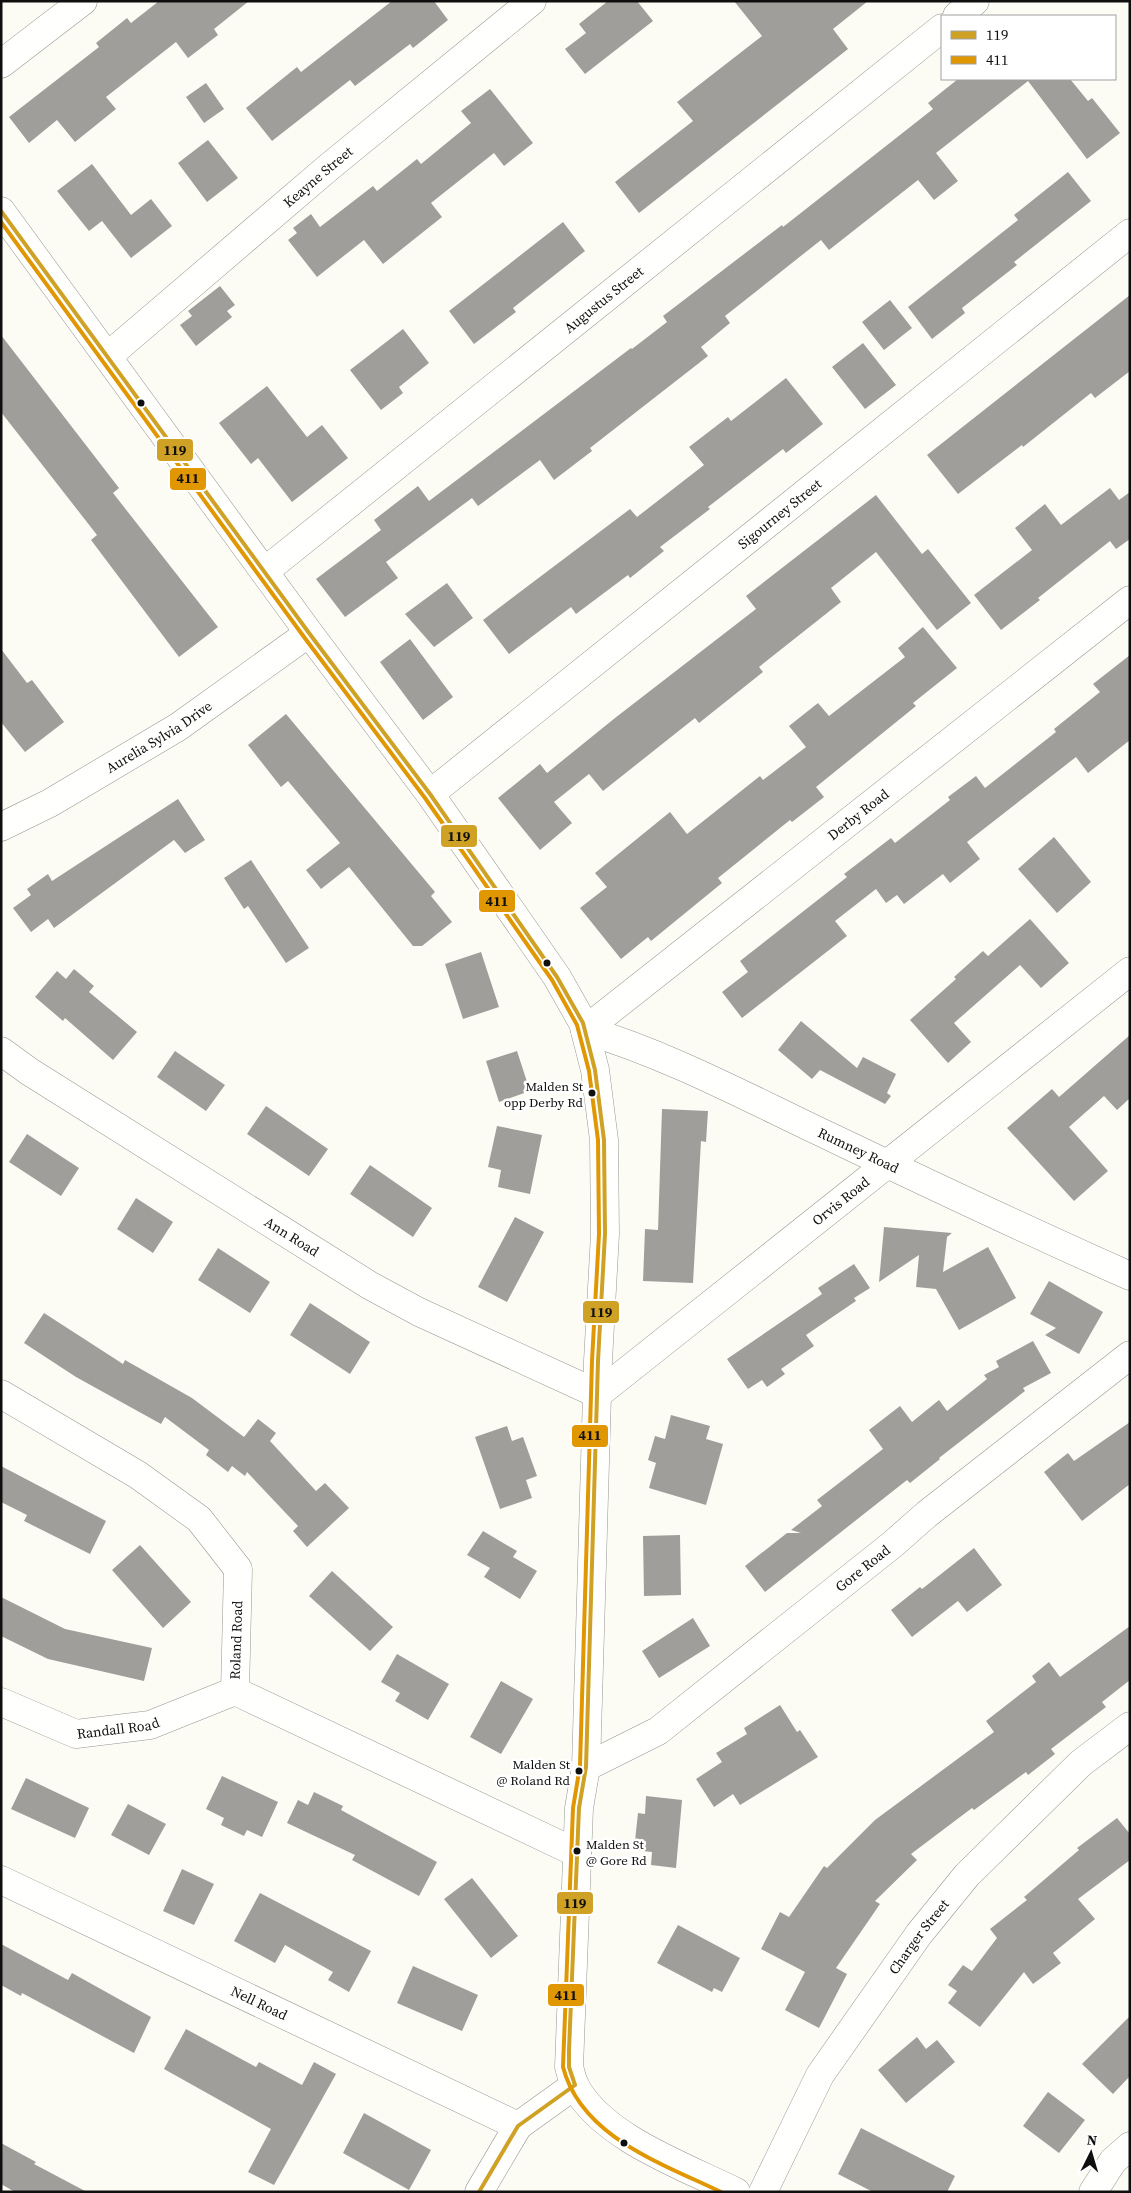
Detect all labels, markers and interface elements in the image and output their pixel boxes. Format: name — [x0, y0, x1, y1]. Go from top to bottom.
legend — [941, 15, 1116, 80]
text: 119 — [986, 24, 1009, 45]
text: 411 — [986, 49, 1009, 70]
street label: Keayne Street — [279, 141, 357, 212]
street label: Augustus Street — [560, 261, 648, 338]
unlabelled marker — [136, 398, 146, 408]
line badge: 119 — [156, 438, 194, 462]
text: 119 — [164, 440, 187, 460]
line badge: 411 — [169, 467, 207, 491]
text: 411 — [177, 468, 199, 488]
street label: Sigourney Street — [733, 474, 826, 554]
street label: Aurelia Sylvia Drive — [102, 696, 216, 778]
street label: Derby Road — [823, 784, 893, 845]
line badge: 119 — [440, 824, 478, 848]
text: 119 — [448, 826, 471, 846]
line badge: 411 — [478, 889, 516, 913]
text: 411 — [486, 891, 508, 911]
unlabelled marker — [542, 958, 552, 968]
place label: Malden St opp Derby Rd — [504, 1078, 584, 1111]
marker: Malden St opp Derby Rd — [587, 1088, 597, 1098]
street label: Rumney Road — [815, 1122, 902, 1178]
street label: Orvis Road — [808, 1172, 874, 1230]
street label: Ann Road — [261, 1212, 323, 1261]
line badge: 119 — [582, 1300, 620, 1324]
text: 119 — [590, 1302, 613, 1322]
line badge: 411 — [571, 1424, 609, 1448]
text: 411 — [579, 1425, 601, 1445]
street label: Gore Road — [831, 1540, 894, 1596]
street label: Roland Road — [225, 1600, 247, 1680]
street label: Randall Road — [76, 1712, 163, 1744]
place label: Malden St @ Roland Rd — [496, 1756, 571, 1789]
marker: Malden St @ Roland Rd — [574, 1766, 584, 1776]
place label: Malden St @ Gore Rd — [586, 1836, 647, 1869]
marker: Malden St @ Gore Rd — [572, 1846, 582, 1856]
line badge: 119 — [556, 1891, 594, 1915]
text: 119 — [564, 1893, 587, 1913]
street label: Charger Street — [884, 1894, 954, 1978]
street label: Nell Road — [228, 1981, 291, 2025]
line badge: 411 — [547, 1983, 585, 2007]
text: 411 — [555, 1985, 577, 2005]
north arrow — [1066, 2128, 1116, 2178]
text: N — [1086, 2130, 1098, 2150]
unlabelled marker — [619, 2138, 629, 2148]

